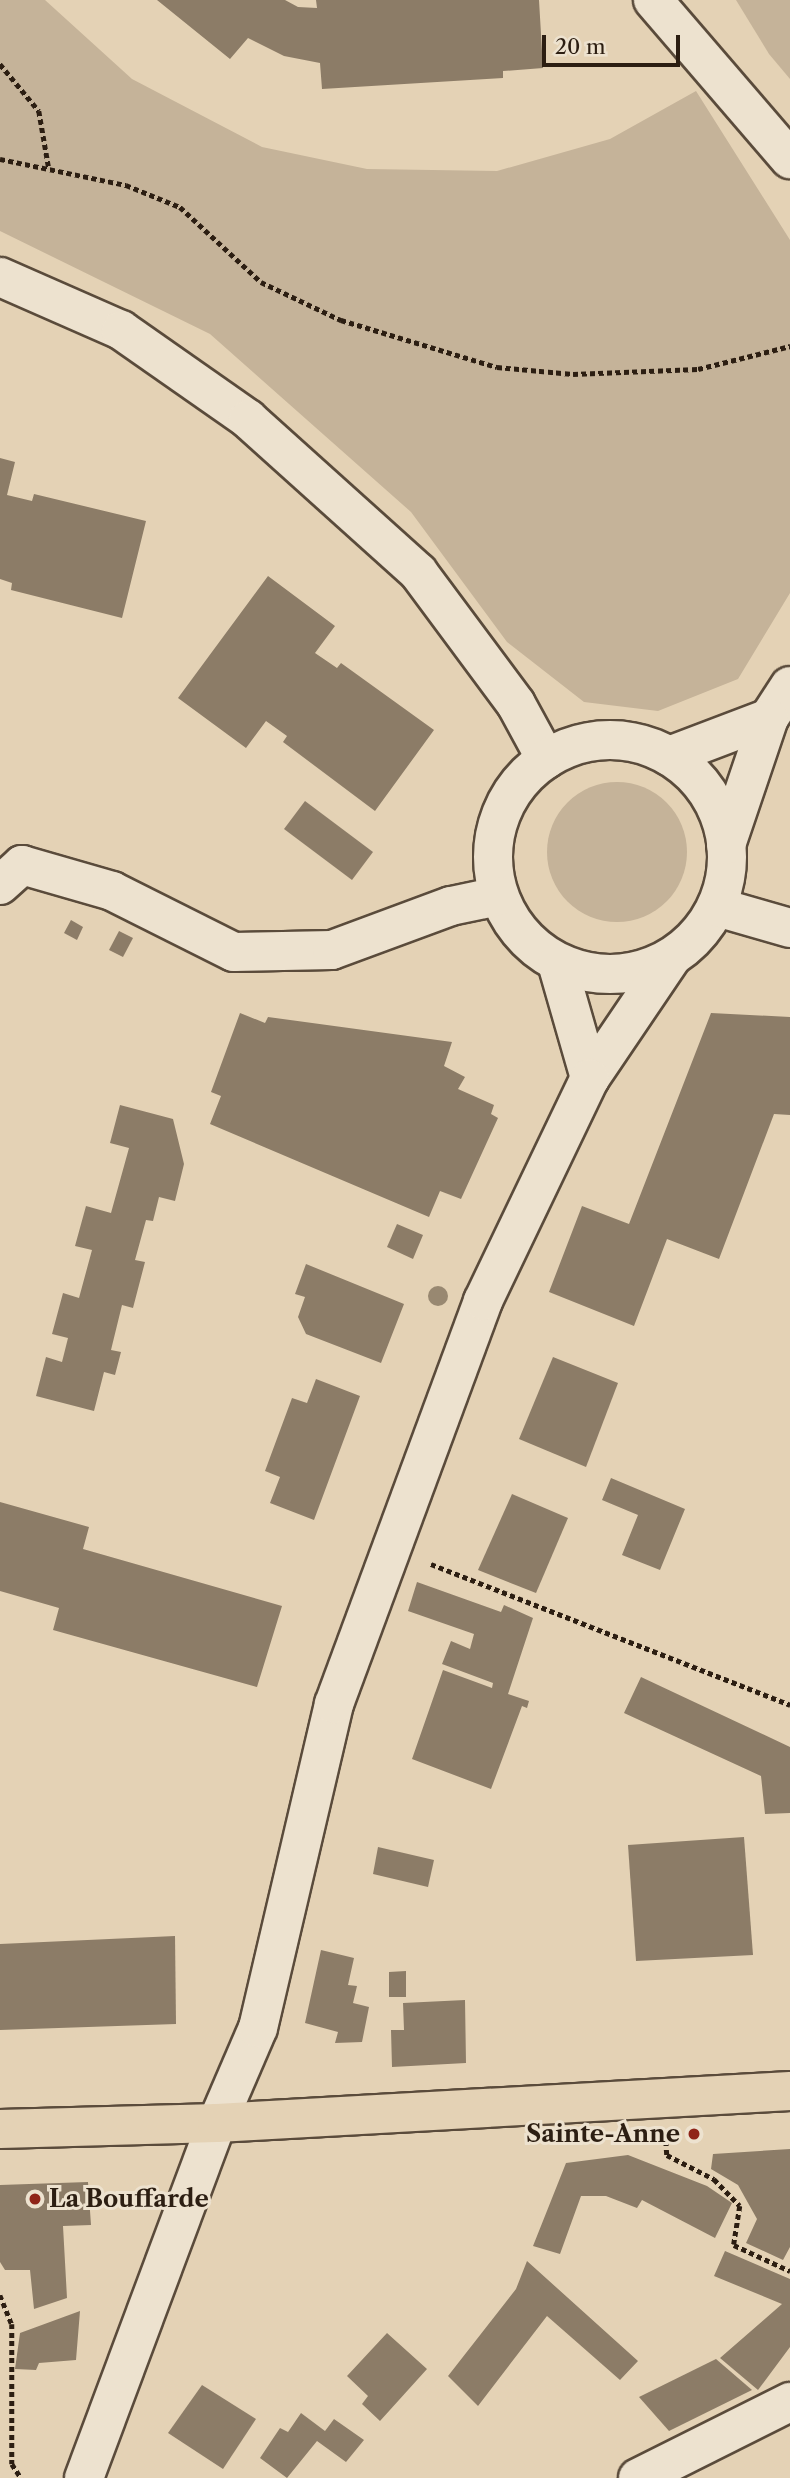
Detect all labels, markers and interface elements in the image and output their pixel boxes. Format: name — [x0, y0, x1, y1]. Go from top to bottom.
scale bar — [545, 21, 683, 65]
text: 20 m — [555, 34, 606, 59]
place label: Sainte-Anne — [526, 2120, 680, 2148]
marker: Sainte-Anne — [686, 2126, 702, 2142]
place label: La Bouffarde — [49, 2185, 209, 2213]
marker: La Bouffarde — [27, 2191, 43, 2207]

